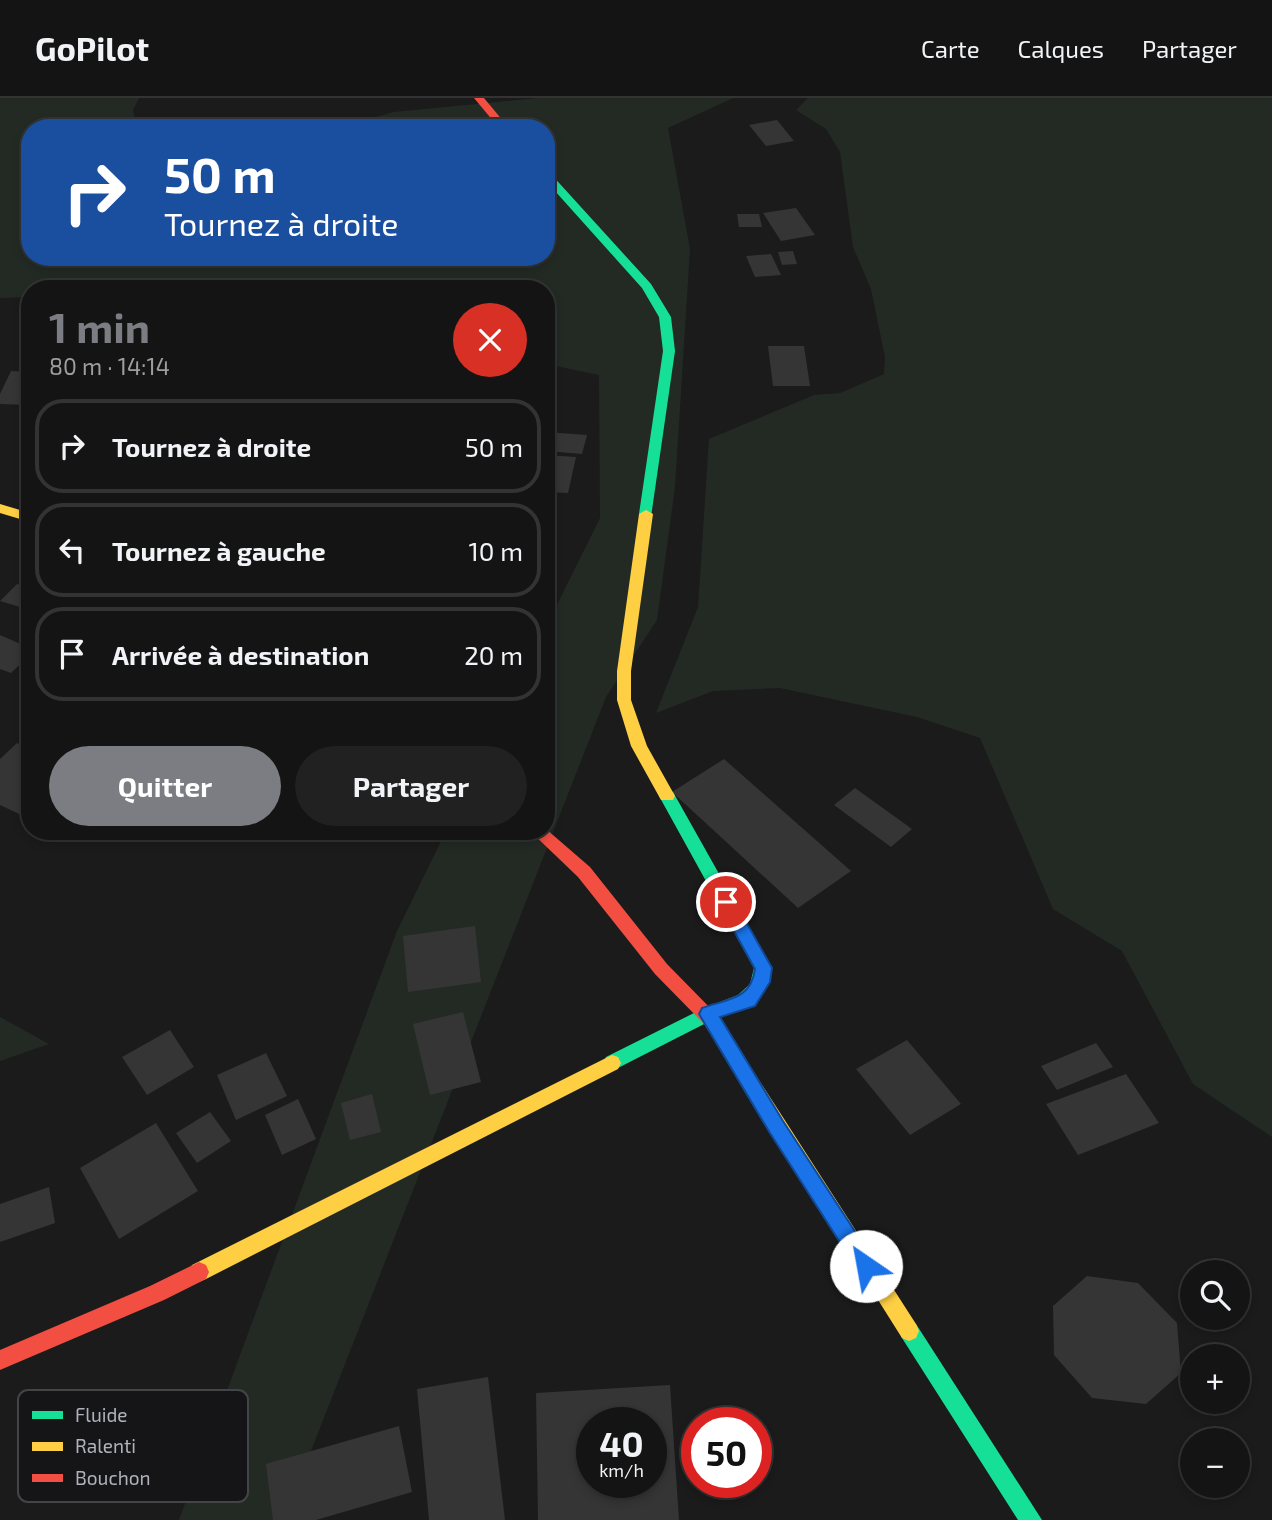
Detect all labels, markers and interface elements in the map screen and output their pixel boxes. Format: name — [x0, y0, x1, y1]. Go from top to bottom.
text: GoPilot — [35, 28, 149, 68]
text: Carte — [921, 34, 980, 63]
text: Calques — [1018, 34, 1104, 63]
text: Partager — [1142, 34, 1237, 63]
text: 50 m — [164, 144, 276, 203]
icon: right — [49, 147, 140, 238]
text: Tournez à droite — [164, 204, 398, 242]
text: 1 min — [49, 301, 150, 351]
button: close — [453, 303, 527, 377]
text: 80 m · 14:14 — [49, 352, 170, 380]
icon: right — [53, 427, 91, 465]
text: Tournez à droite — [112, 431, 311, 462]
text: 50 m — [465, 431, 523, 462]
icon: left — [53, 531, 91, 569]
text: Tournez à gauche — [112, 535, 326, 566]
text: 10 m — [468, 535, 523, 566]
icon: arrive — [53, 635, 91, 673]
text: Arrivée à destination — [112, 639, 369, 670]
text: 20 m — [464, 639, 523, 670]
button: Quitter — [49, 746, 281, 826]
button: Partager — [295, 746, 527, 826]
pin — [696, 872, 756, 932]
icon: arrive — [707, 883, 745, 921]
position arrow — [829, 1229, 903, 1303]
map controls — [1180, 1260, 1250, 1498]
button: search — [1180, 1260, 1250, 1330]
button: + — [1180, 1344, 1250, 1414]
legend — [18, 1390, 248, 1502]
text: Fluide — [75, 1403, 128, 1426]
speed limit sign: 50 — [681, 1407, 772, 1498]
text: 40 — [599, 1422, 644, 1464]
button: − — [1180, 1428, 1250, 1498]
text: Ralenti — [75, 1434, 136, 1457]
text: km/h — [599, 1459, 644, 1481]
text: Bouchon — [75, 1466, 151, 1489]

